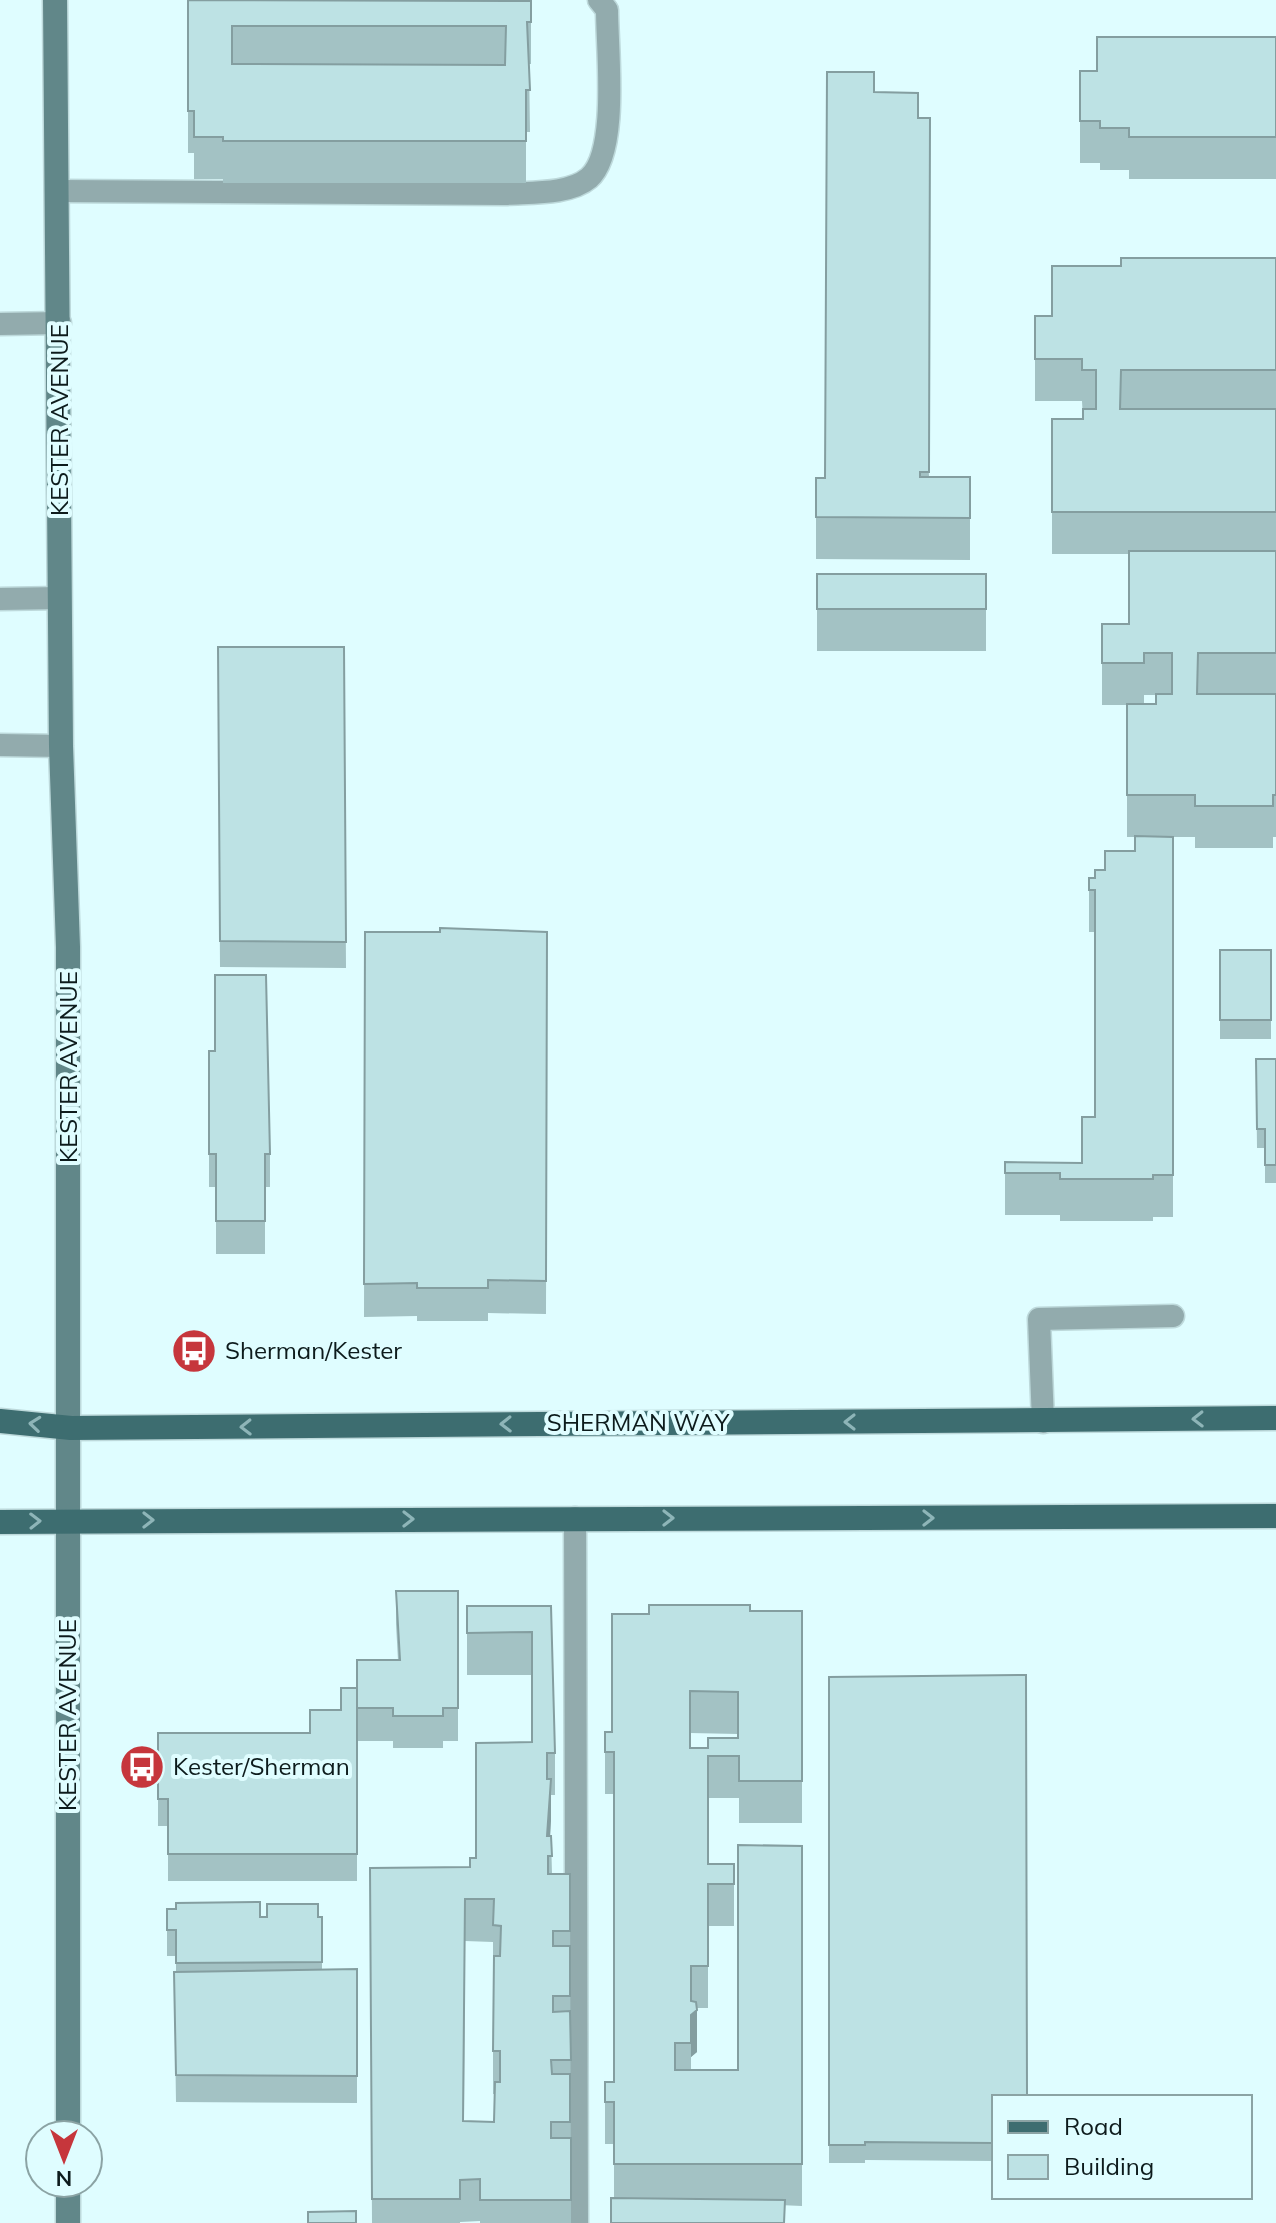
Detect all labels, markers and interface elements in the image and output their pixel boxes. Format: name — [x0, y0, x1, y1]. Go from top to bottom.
street label: KESTER AVENUE — [44, 324, 74, 516]
street label: KESTER AVENUE — [53, 971, 83, 1163]
bus stop icon: Sherman/Kester — [170, 1327, 218, 1375]
place label: Sherman/Kester — [225, 1335, 402, 1365]
street label: SHERMAN WAY — [547, 1407, 730, 1437]
one-way arrow — [1191, 1411, 1204, 1428]
one-way arrow — [843, 1413, 856, 1431]
one-way arrow — [499, 1415, 512, 1433]
one-way arrow — [28, 1416, 41, 1433]
one-way arrow — [239, 1418, 252, 1436]
one-way arrow — [662, 1509, 675, 1527]
one-way arrow — [922, 1509, 935, 1527]
one-way arrow — [402, 1510, 415, 1528]
one-way arrow — [142, 1511, 155, 1529]
one-way arrow — [29, 1512, 42, 1530]
street label: KESTER AVENUE — [52, 1619, 82, 1811]
bus stop icon: Kester/Sherman — [118, 1743, 166, 1791]
place label: Kester/Sherman — [173, 1751, 350, 1781]
legend — [992, 2095, 1252, 2199]
text: Road — [1064, 2111, 1123, 2141]
north arrow — [24, 2119, 104, 2199]
text: Building — [1064, 2151, 1154, 2181]
text: N — [56, 2165, 72, 2193]

